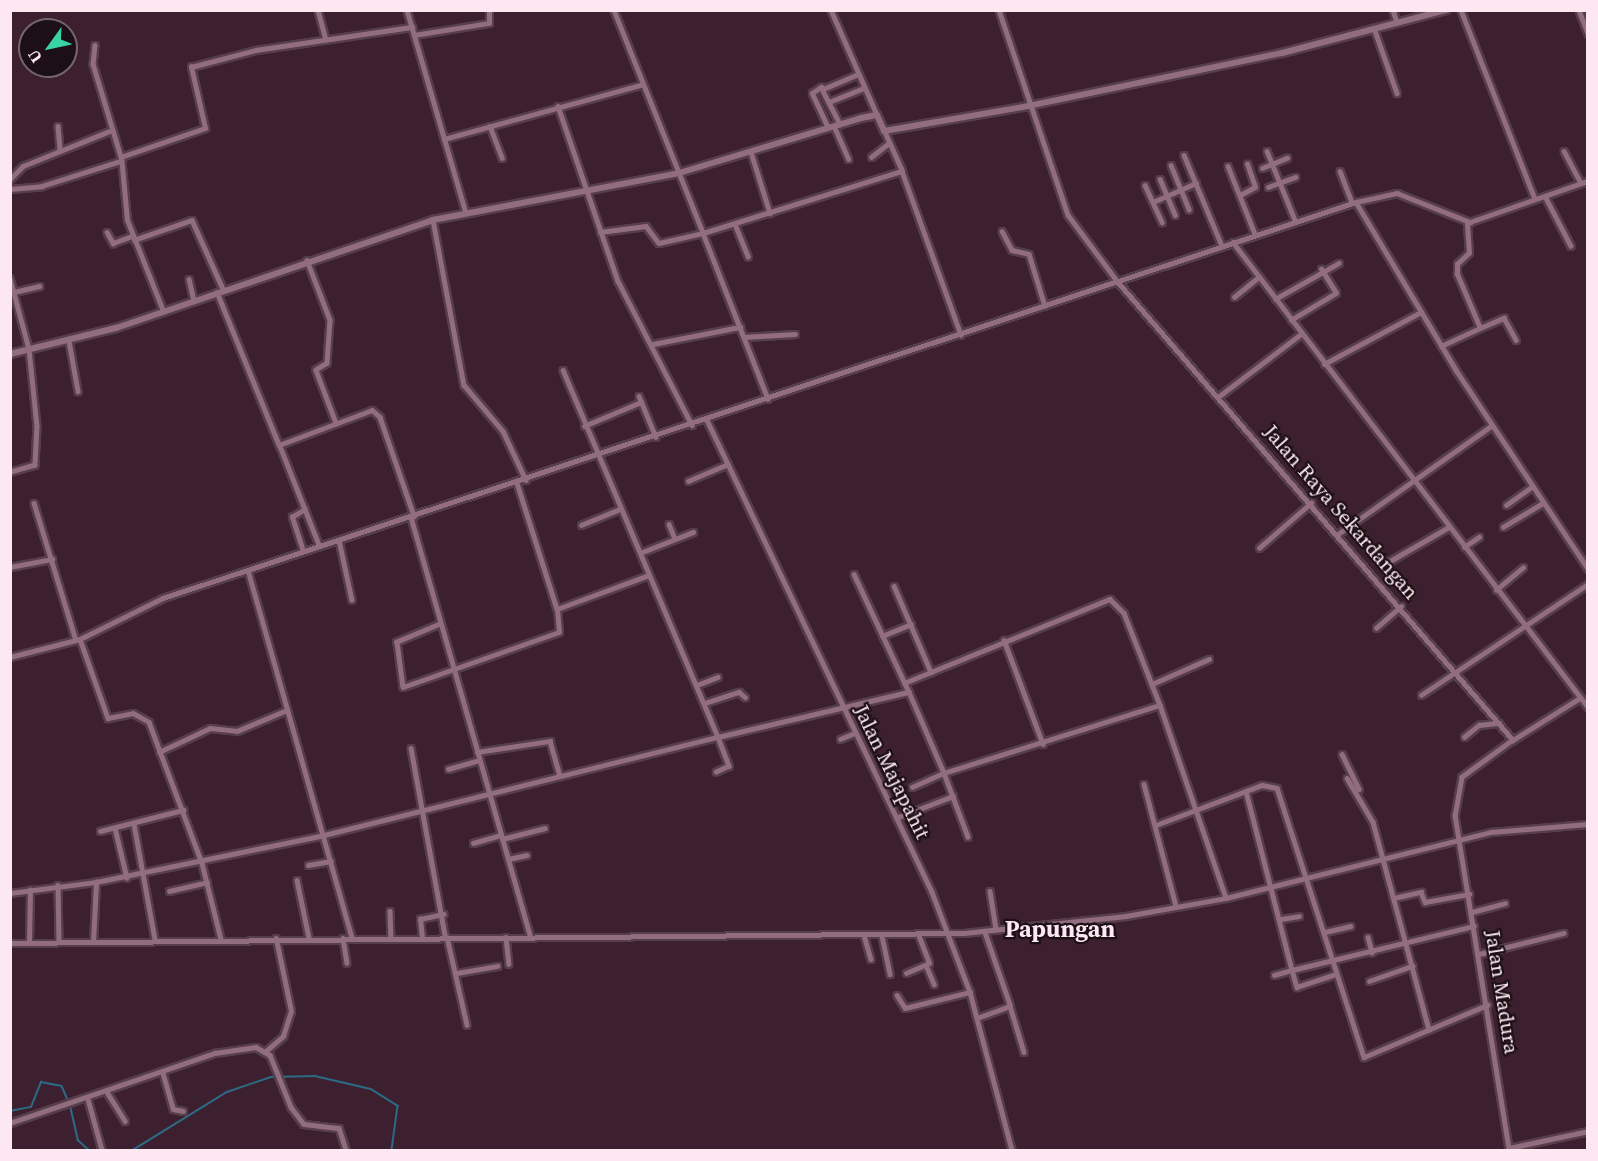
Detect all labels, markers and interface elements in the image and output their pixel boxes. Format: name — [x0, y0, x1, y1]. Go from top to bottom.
north arrow — [18, 18, 78, 78]
text: U — [22, 46, 47, 68]
street label: Jalan Raya Sekardangan — [1258, 420, 1424, 604]
street label: Jalan Majapahit — [849, 701, 935, 843]
district label: Papungan — [1005, 915, 1115, 943]
street label: Jalan Madura — [1480, 928, 1524, 1056]

